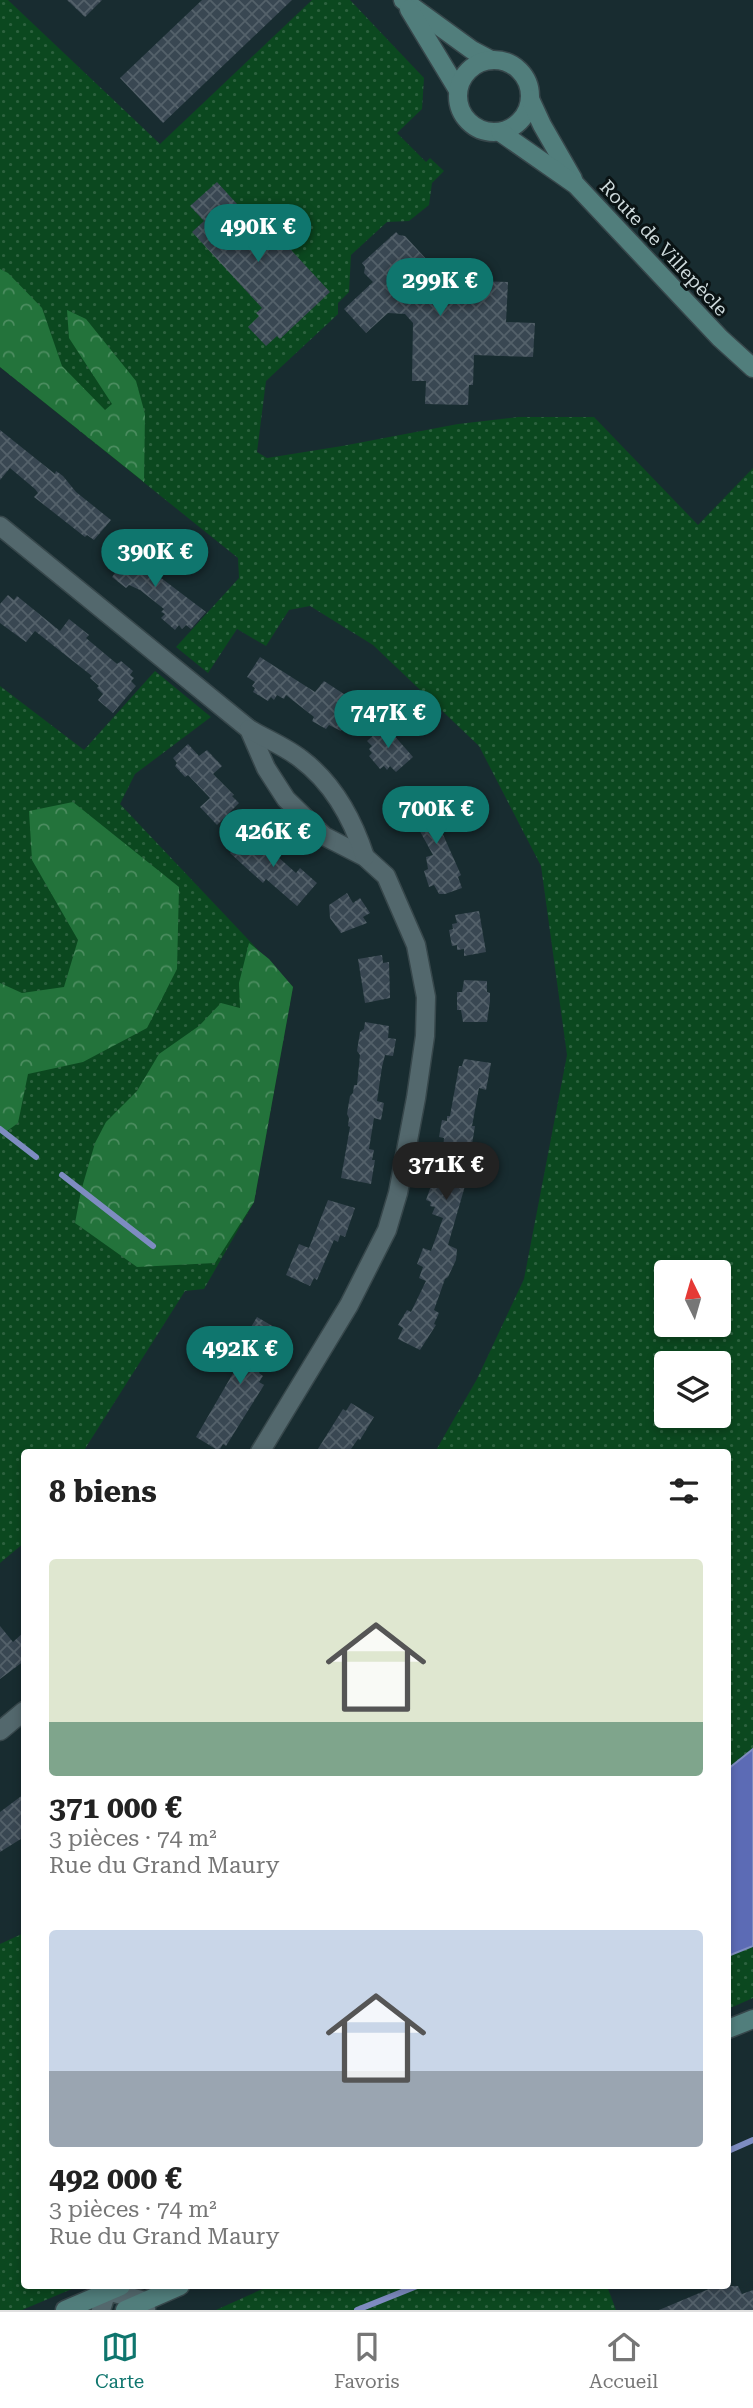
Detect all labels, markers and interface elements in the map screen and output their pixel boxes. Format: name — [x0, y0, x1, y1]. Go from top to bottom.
street label: Route de Villepècle — [595, 175, 733, 321]
pin: 490K € — [201, 204, 315, 264]
text: 490K € — [220, 213, 296, 240]
pin: 299K € — [383, 258, 497, 318]
text: 299K € — [402, 267, 478, 294]
pin: 390K € — [98, 530, 212, 589]
text: 390K € — [117, 538, 193, 565]
pin: 747K € — [331, 690, 445, 750]
text: 747K € — [350, 699, 426, 726]
pin: 700K € — [379, 786, 493, 846]
text: 700K € — [398, 795, 474, 822]
pin: 426K € — [216, 810, 330, 869]
text: 426K € — [235, 818, 311, 845]
pin: 371K € — [389, 1142, 503, 1202]
text: 371K € — [408, 1151, 484, 1178]
north arrow — [654, 1260, 732, 1337]
map controls — [654, 1260, 731, 1428]
pin: 492K € — [183, 1326, 297, 1386]
text: 492K € — [202, 1335, 278, 1362]
button: layers — [654, 1351, 731, 1428]
icon: filters — [665, 1472, 703, 1510]
text: 8 biens — [49, 1474, 157, 1509]
icon: home — [313, 1604, 439, 1730]
text: 371 000 € — [49, 1790, 182, 1825]
text: 3 pièces · 74 m² — [49, 1825, 217, 1852]
text: Rue du Grand Maury — [49, 1852, 279, 1879]
icon: home — [313, 1975, 439, 2101]
text: 492 000 € — [49, 2161, 182, 2196]
text: 3 pièces · 74 m² — [49, 2196, 217, 2223]
text: Rue du Grand Maury — [49, 2223, 279, 2250]
tab: Carte — [95, 2328, 144, 2393]
tab: Favoris — [334, 2328, 400, 2393]
tab: Accueil — [589, 2328, 658, 2393]

